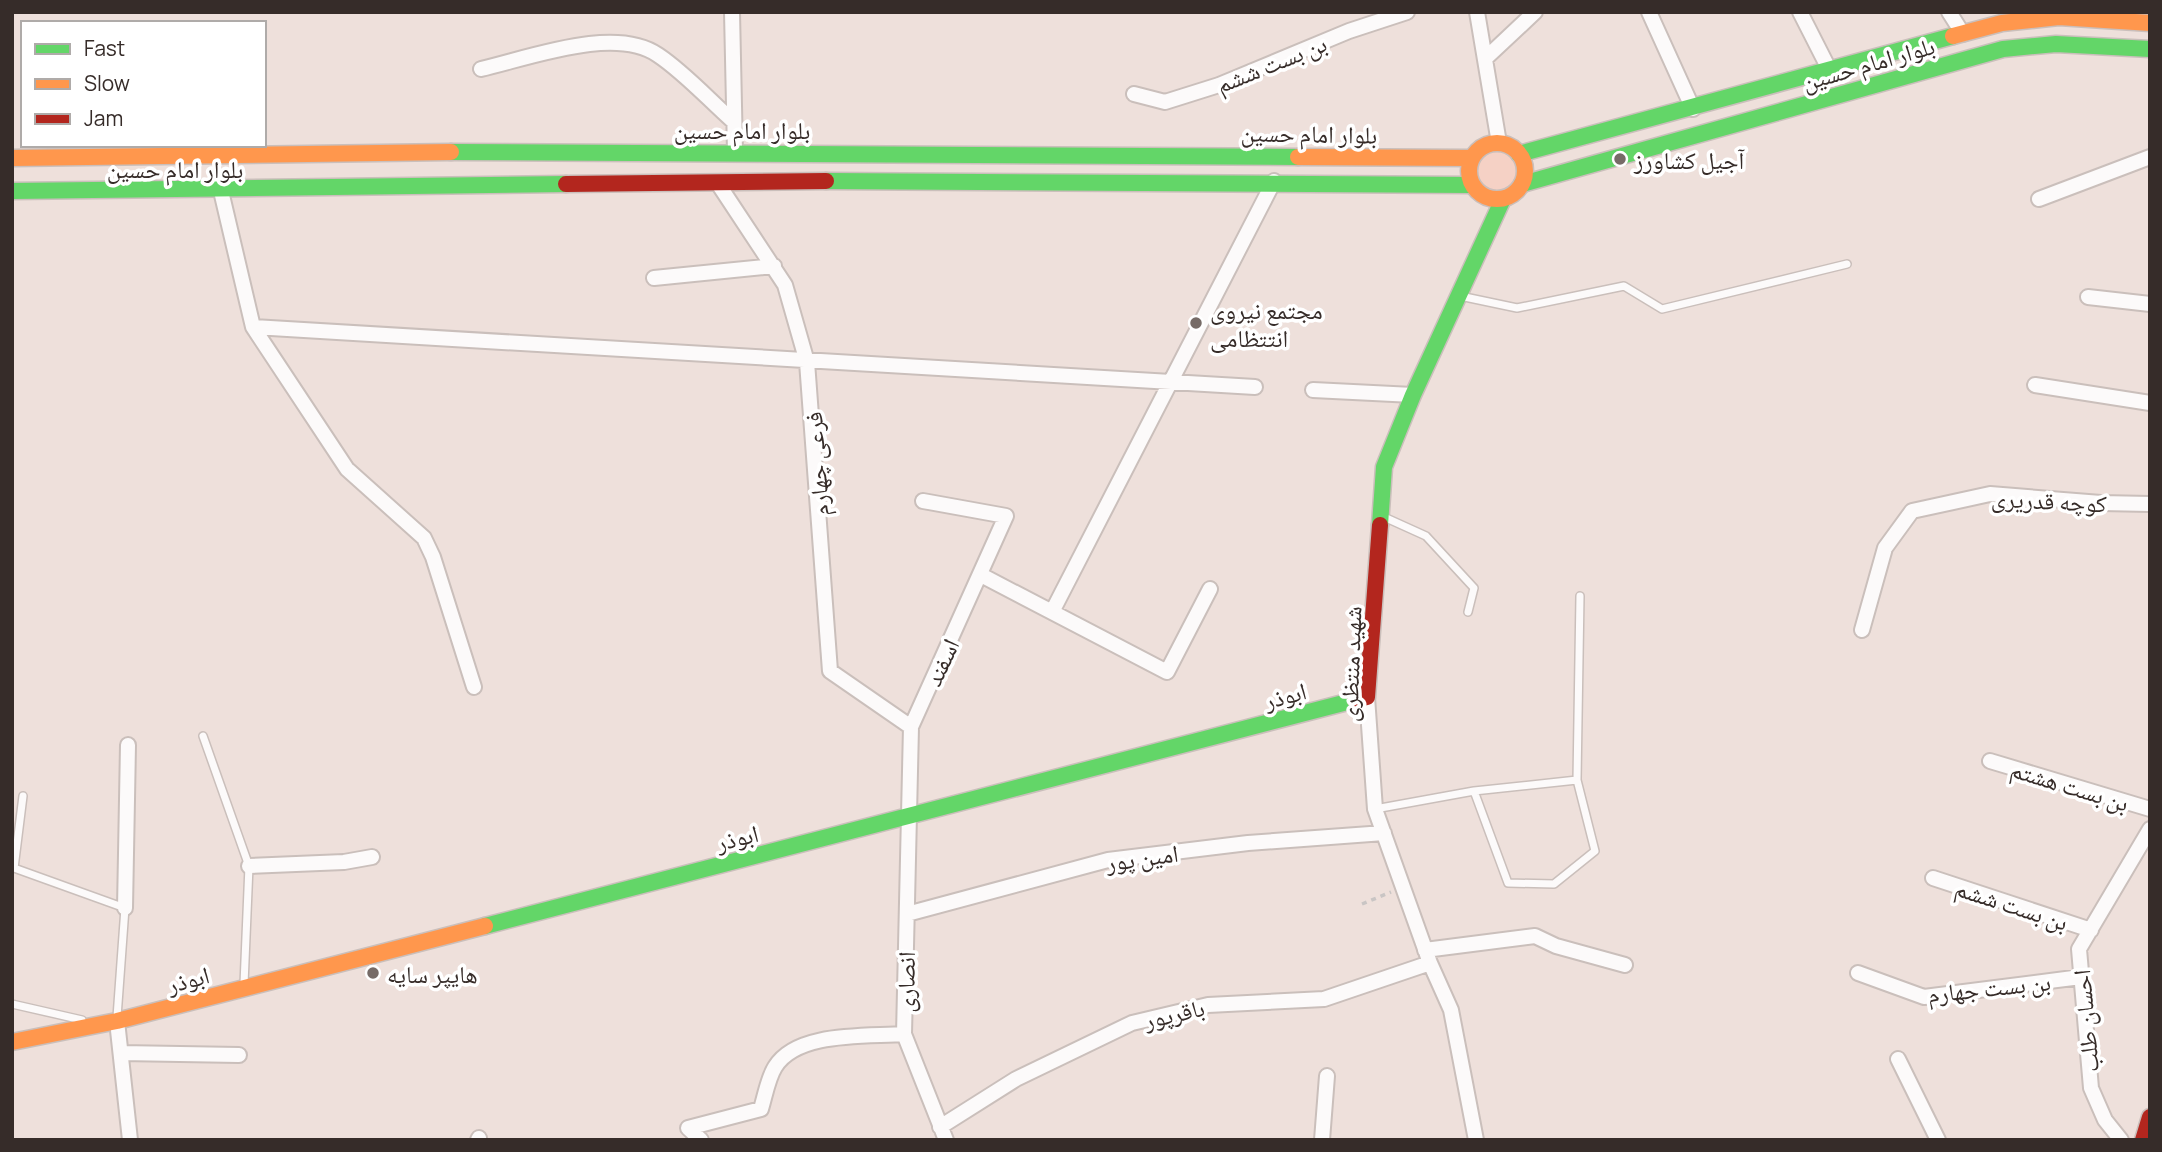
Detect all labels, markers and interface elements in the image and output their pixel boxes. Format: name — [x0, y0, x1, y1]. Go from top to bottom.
legend — [21, 21, 266, 147]
street label: بن بست ششم — [1211, 26, 1332, 101]
street label: بلوار امام حسین — [1798, 28, 1938, 99]
text: Fast — [84, 34, 125, 62]
text: Slow — [84, 69, 130, 97]
text: Jam — [84, 104, 123, 132]
street label: بلوار امام حسین — [674, 113, 810, 147]
street label: بلوار امام حسین — [1240, 115, 1378, 152]
place label: آجیل کشاورز — [1633, 143, 1745, 176]
marker: آجیل کشاورز — [1612, 151, 1628, 167]
street label: بلوار امام حسین — [107, 152, 243, 186]
place label: مجتمع نیروی انتتظامی — [1210, 293, 1323, 354]
marker: مجتمع نیروی انتتظامی — [1188, 315, 1204, 331]
street label: فرعی چهارم — [796, 411, 837, 517]
street label: کوچه قدریری — [1990, 480, 2108, 520]
street label: شهید منتظری — [1331, 605, 1369, 723]
street label: اسفند — [916, 633, 966, 691]
street label: ابوذر — [1259, 674, 1310, 717]
street label: بن بست هشتم — [2007, 751, 2133, 820]
street label: ابوذر — [711, 816, 762, 858]
street label: امین پور — [1103, 836, 1180, 879]
street label: بن بست ششم — [1951, 870, 2073, 939]
street label: انصاری — [888, 951, 922, 1013]
place label: هایپر‌ سایه — [387, 957, 478, 990]
street label: ابوذر — [162, 958, 213, 1001]
street label: بن بست جهارم — [1926, 964, 2052, 1011]
marker: هایپر‌ سایه — [365, 965, 381, 981]
street label: احسان طلب — [2064, 968, 2106, 1074]
street label: باقرپور — [1140, 990, 1208, 1036]

